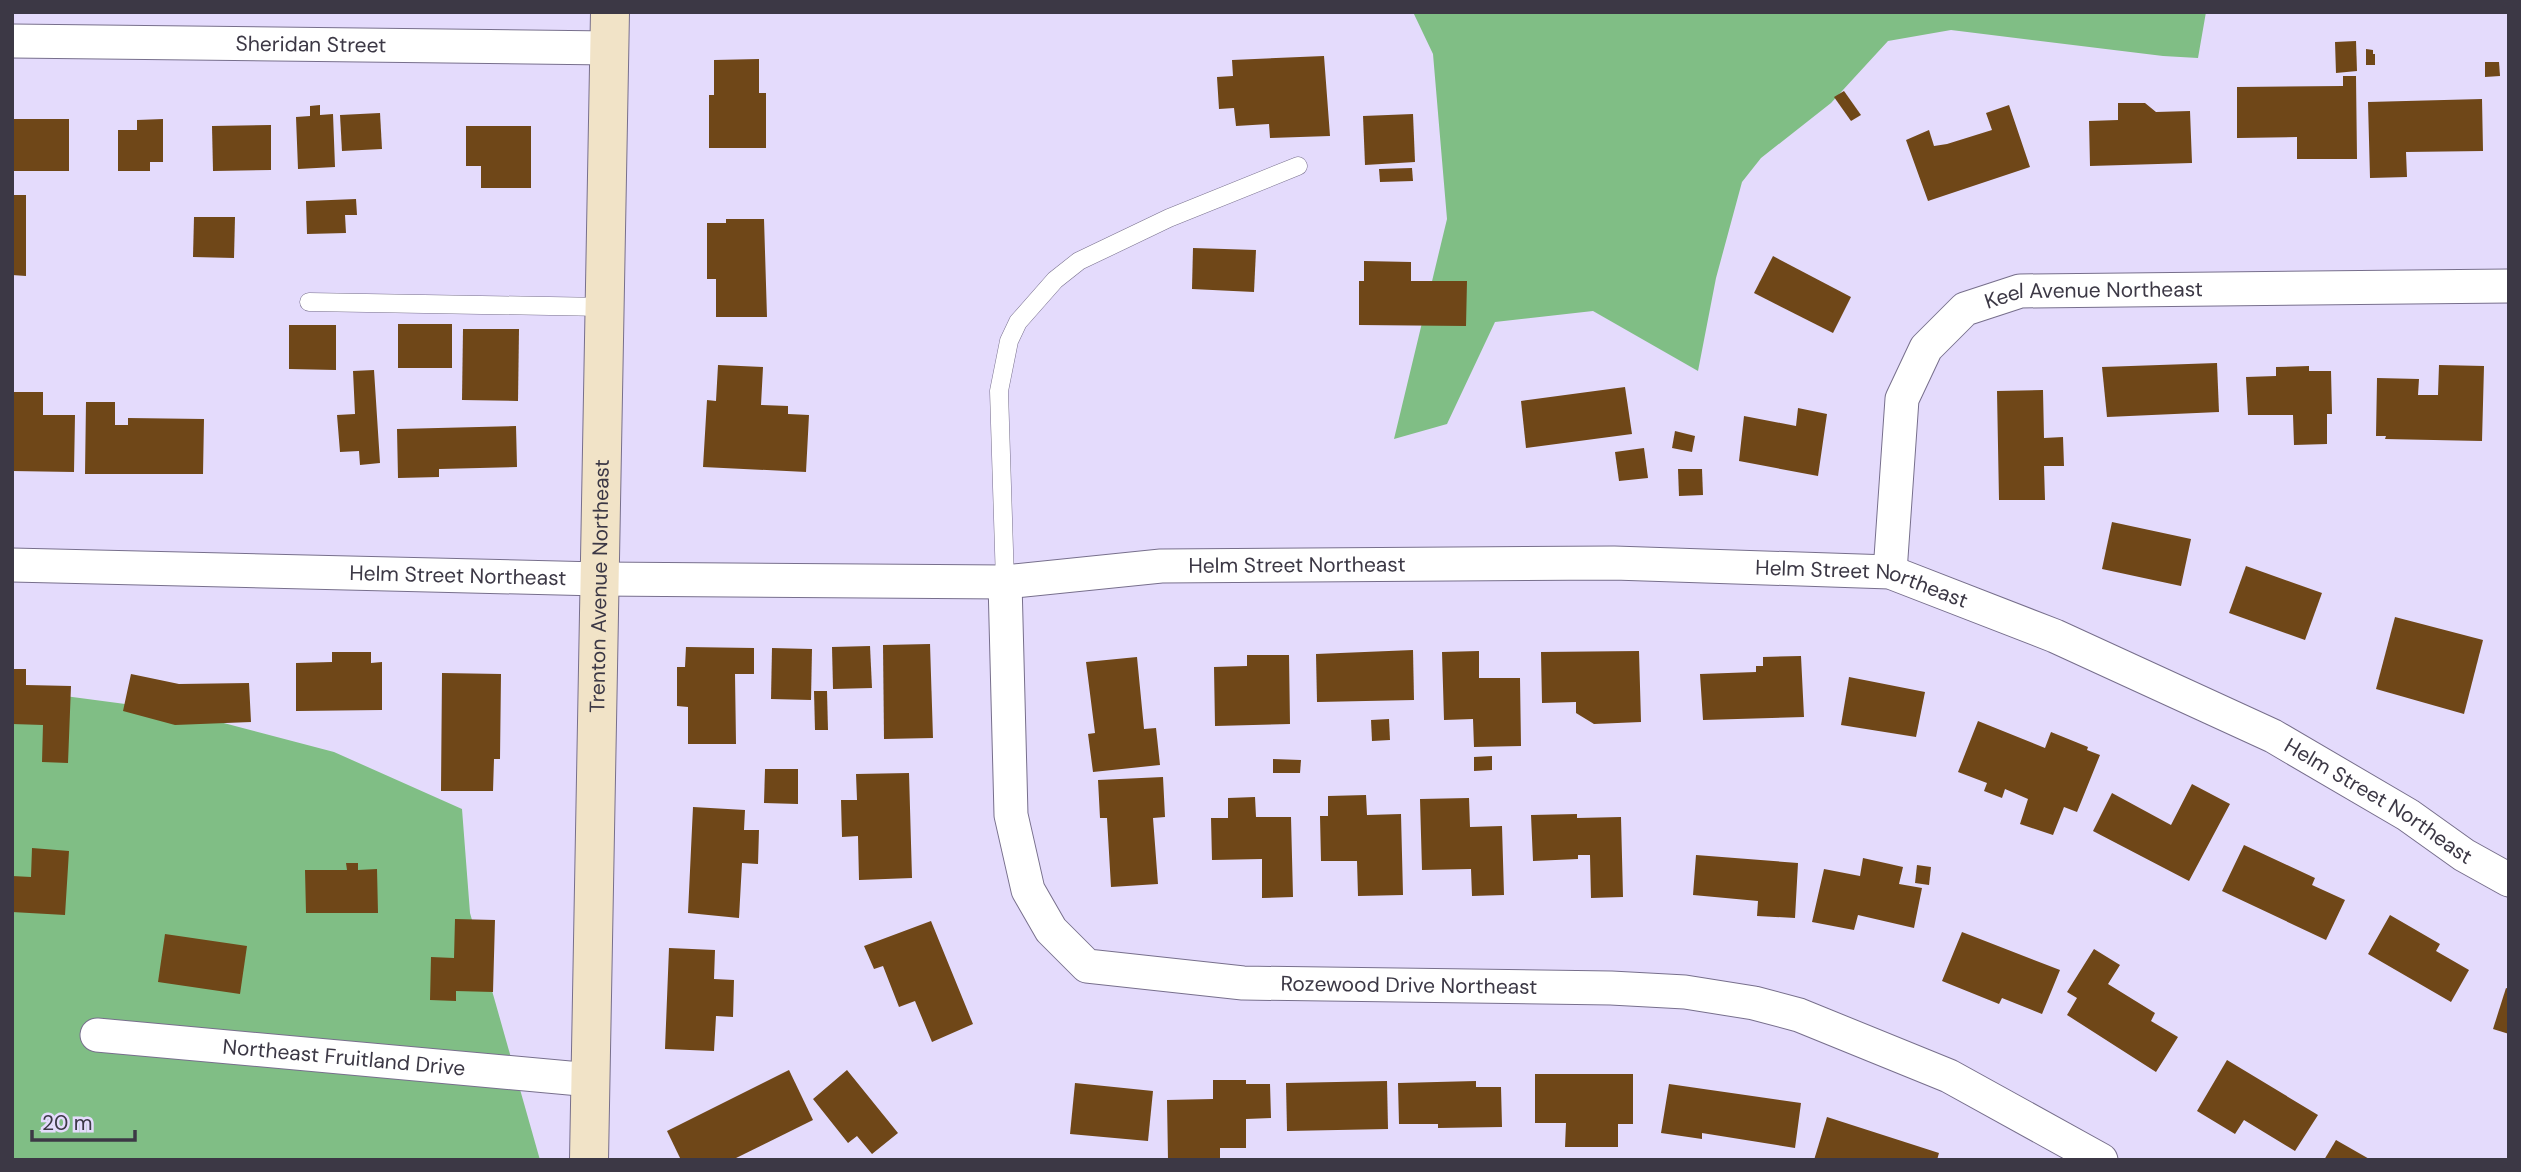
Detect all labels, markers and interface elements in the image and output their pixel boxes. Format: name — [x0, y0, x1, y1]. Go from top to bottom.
street label: Sheridan Street — [235, 30, 387, 59]
street label: Keel Avenue Northeast — [1981, 275, 2203, 316]
street label: Trenton Avenue Northeast — [583, 459, 616, 713]
street label: Helm Street Northeast — [1188, 550, 1406, 580]
street label: Helm Street Northeast — [1755, 554, 1972, 615]
street label: Helm Street Northeast — [349, 559, 567, 592]
street label: Helm Street Northeast — [2279, 732, 2477, 871]
street label: Rozewood Drive Northeast — [1280, 970, 1538, 1001]
street label: Northeast Fruitland Drive — [221, 1033, 467, 1082]
scale bar — [32, 1098, 135, 1142]
text: 20 m — [42, 1109, 93, 1137]

